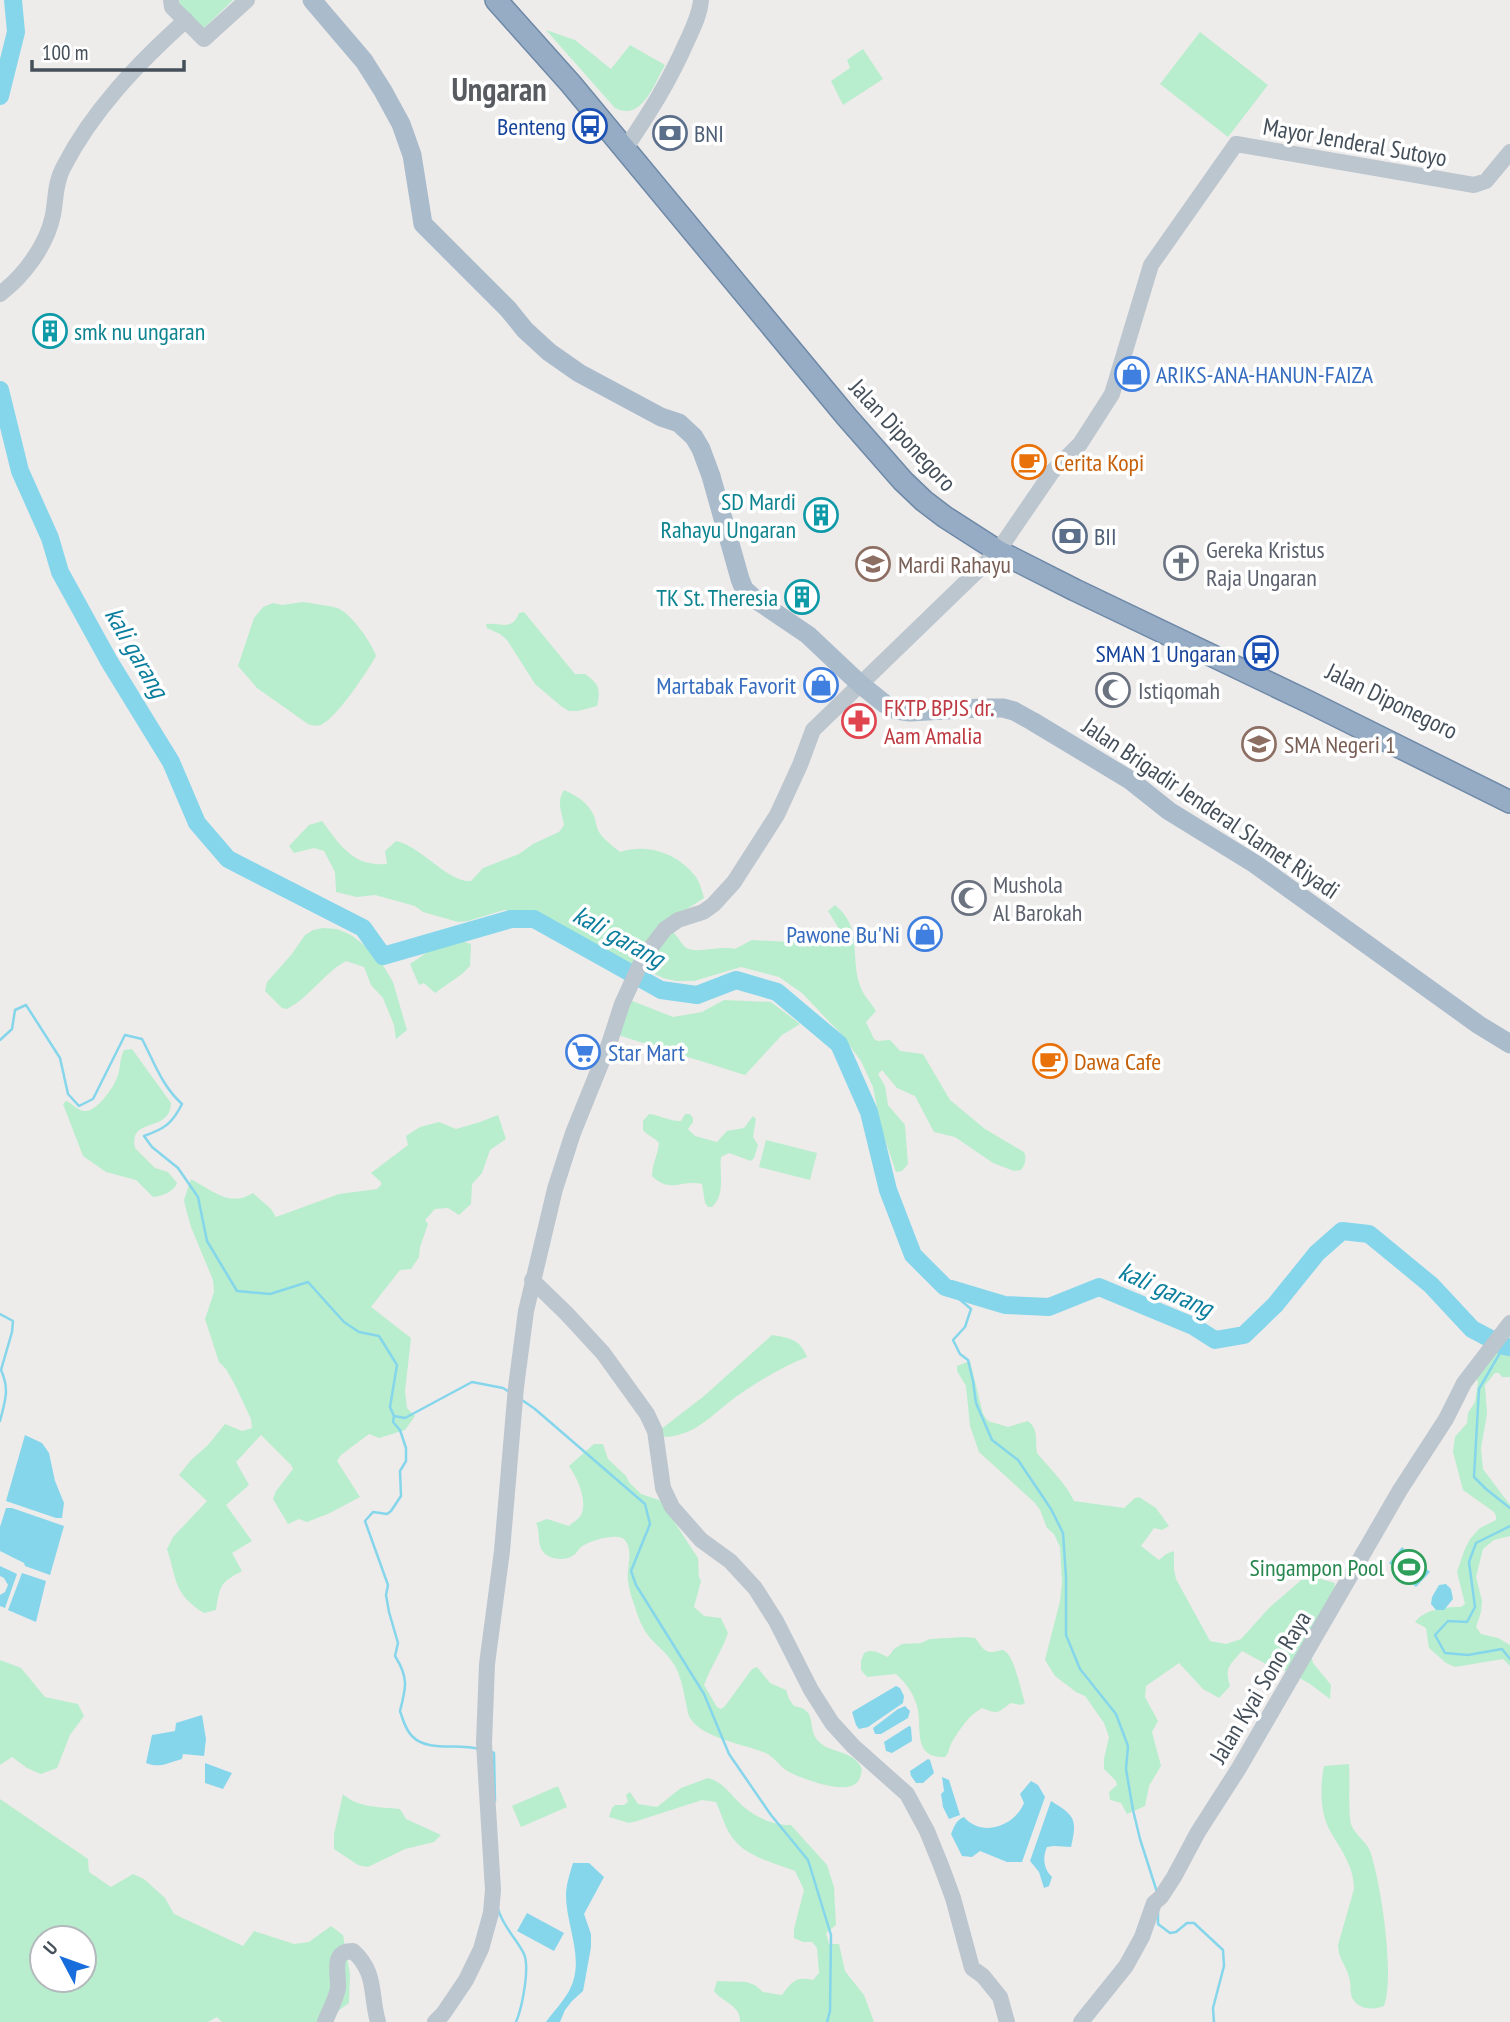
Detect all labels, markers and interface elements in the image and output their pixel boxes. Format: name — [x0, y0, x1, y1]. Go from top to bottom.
scale bar — [32, 28, 184, 72]
text: 100 m — [42, 39, 88, 66]
district label: Ungaran — [451, 68, 547, 110]
bus stop icon: Benteng — [571, 107, 609, 145]
place label: Benteng — [497, 111, 566, 142]
street label: Mayor Jenderal Sutoyo — [1261, 111, 1449, 173]
bank icon: BNI — [651, 114, 689, 152]
place label: BNI — [694, 118, 724, 149]
building icon: smk nu ungaran — [31, 312, 69, 350]
place label: smk nu ungaran — [74, 316, 205, 347]
shop icon: ARIKS-ANA-HANUN-FAIZA — [1113, 355, 1151, 393]
place label: ARIKS-ANA-HANUN-FAIZA — [1156, 359, 1374, 390]
street label: Jalan Diponegoro — [842, 371, 963, 498]
cafe icon: Cerita Kopi — [1010, 443, 1048, 481]
place label: Cerita Kopi — [1054, 447, 1144, 478]
place label: SD Mardi Rahayu Ungaran — [660, 486, 796, 545]
building icon: SD Mardi Rahayu Ungaran — [802, 496, 840, 534]
bank icon: BII — [1051, 517, 1089, 555]
place label: BII — [1094, 521, 1117, 552]
place label: Gereka Kristus Raja Ungaran — [1206, 534, 1325, 593]
church icon: Gereka Kristus Raja Ungaran — [1162, 544, 1200, 582]
school or university icon: Mardi Rahayu — [854, 545, 892, 583]
place label: Mardi Rahayu — [898, 549, 1011, 580]
building icon: TK St. Theresia — [783, 578, 821, 616]
place label: TK St. Theresia — [656, 582, 778, 613]
water label: kali garang — [98, 601, 177, 705]
bus stop icon: SMAN 1 Ungaran — [1242, 634, 1280, 672]
place label: SMAN 1 Ungaran — [1095, 638, 1236, 669]
street label: Jalan Diponegoro — [1320, 655, 1463, 746]
shop icon: Martabak Favorit — [802, 666, 840, 704]
place label: Martabak Favorit — [656, 670, 796, 701]
mosque icon: Istiqomah — [1094, 671, 1132, 709]
place label: Istiqomah — [1138, 675, 1220, 706]
place label: FKTP BPJS dr. Aam Amalia — [884, 692, 994, 751]
pharmacy icon: FKTP BPJS dr. Aam Amalia — [840, 702, 878, 740]
street label: Jalan Brigadir Jenderal Slamet Riyadi — [1076, 710, 1345, 906]
school or university icon: SMA Negeri 1 — [1240, 725, 1278, 763]
place label: SMA Negeri 1 — [1284, 729, 1396, 760]
place label: Mushola Al Barokah — [993, 869, 1082, 928]
mosque icon: Mushola Al Barokah — [950, 879, 988, 917]
water label: kali garang — [567, 897, 672, 975]
shop icon: Pawone Bu'Ni — [906, 915, 944, 953]
place label: Pawone Bu'Ni — [786, 919, 900, 950]
supermarket icon: Star Mart — [564, 1033, 602, 1071]
place label: Star Mart — [608, 1037, 685, 1068]
cafe icon: Dawa Cafe — [1031, 1042, 1069, 1080]
place label: Dawa Cafe — [1074, 1046, 1161, 1077]
water label: kali garang — [1114, 1254, 1220, 1325]
sports icon: Singampon Pool — [1390, 1548, 1428, 1586]
place label: Singampon Pool — [1250, 1552, 1384, 1583]
street label: Jalan Kyai Sono Raya — [1202, 1605, 1318, 1770]
north arrow — [28, 1924, 98, 1994]
text: U — [38, 1936, 62, 1959]

